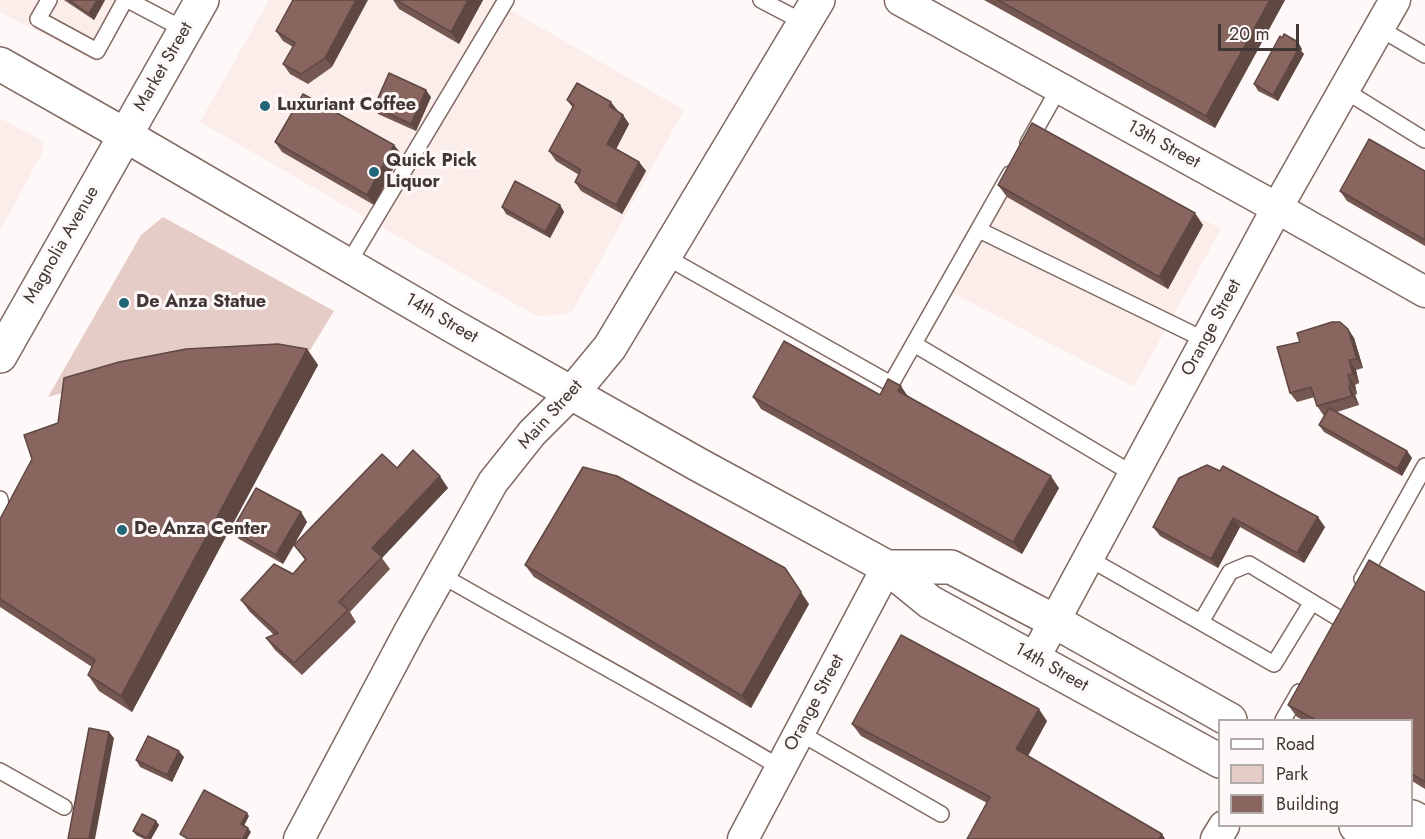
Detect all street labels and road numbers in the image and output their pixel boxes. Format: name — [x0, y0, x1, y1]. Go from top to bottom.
street label: Market Street — [130, 19, 198, 115]
street label: 13th Street — [1123, 116, 1203, 174]
street label: Magnolia Avenue — [20, 183, 104, 307]
street label: Orange Street — [1177, 276, 1247, 380]
street label: 14th Street — [401, 289, 481, 349]
street label: Main Street — [514, 376, 588, 454]
street label: 14th Street — [1010, 639, 1092, 697]
street label: Orange Street — [780, 651, 850, 755]

